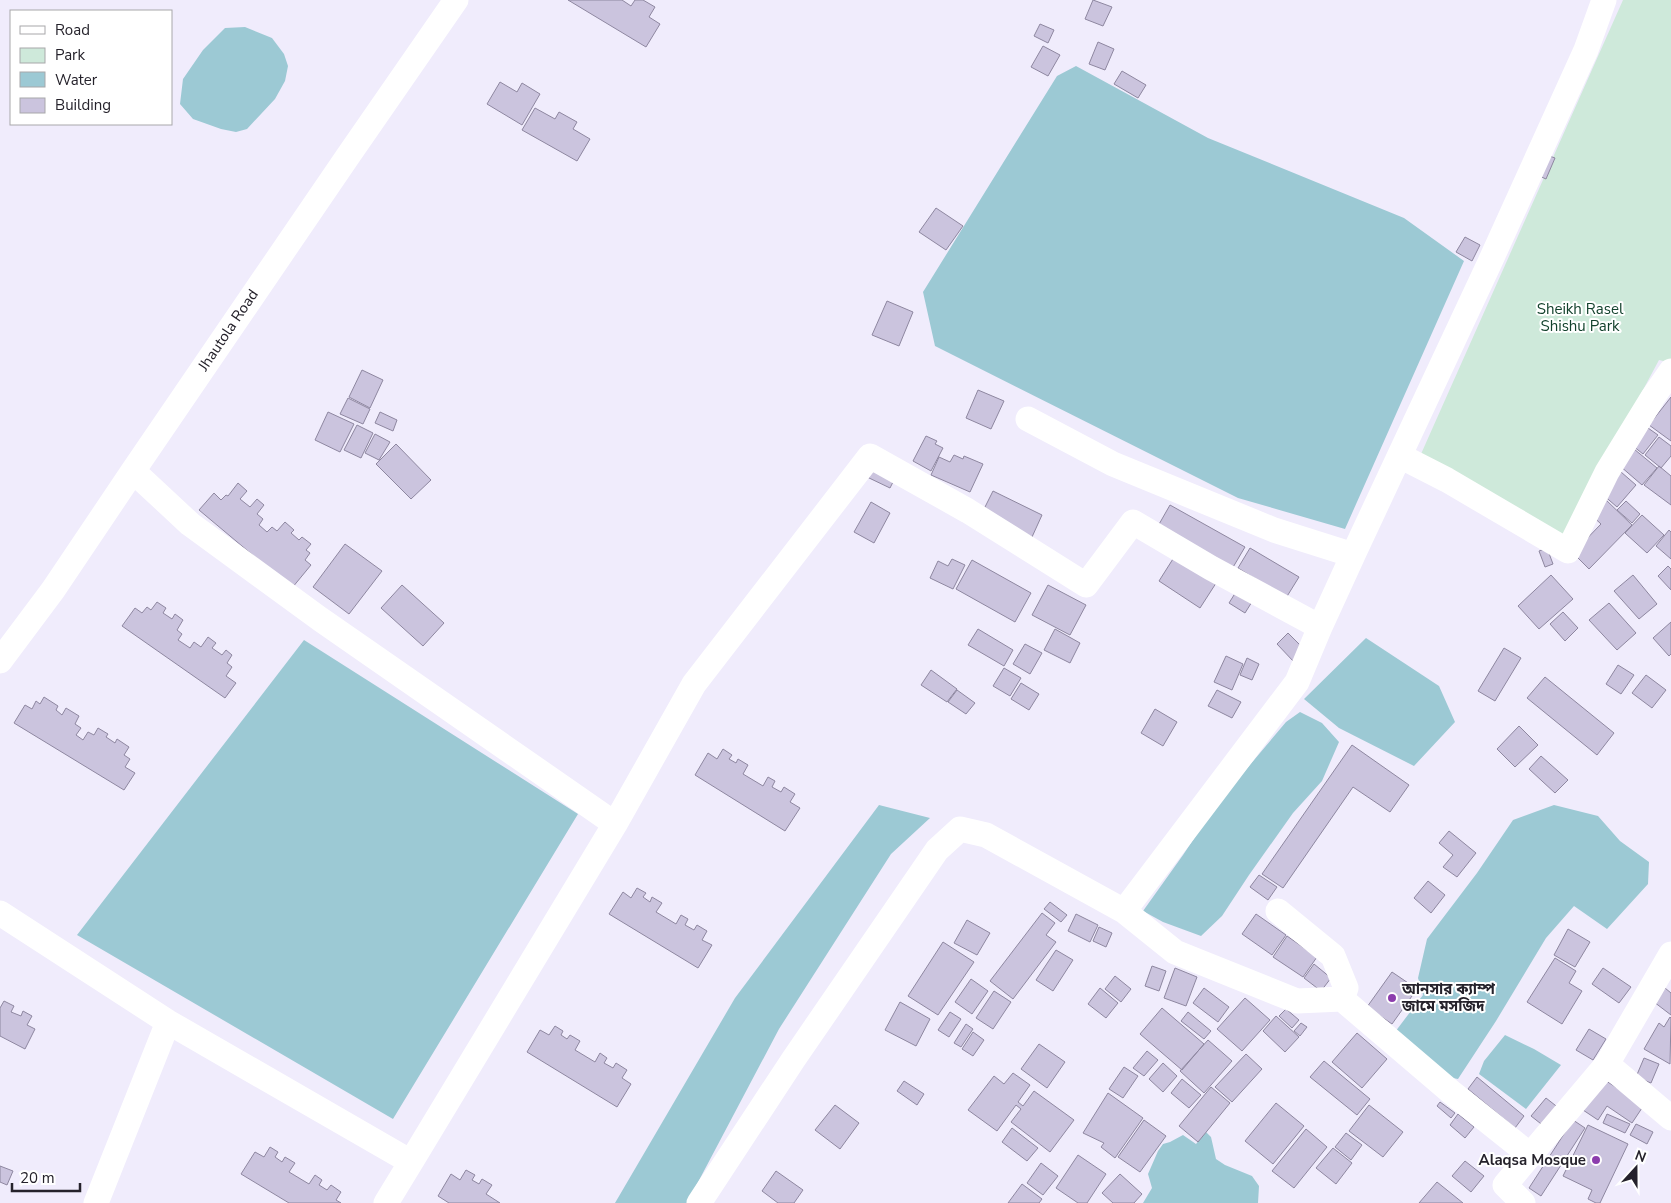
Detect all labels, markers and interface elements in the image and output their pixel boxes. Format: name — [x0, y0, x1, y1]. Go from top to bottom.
legend — [10, 10, 172, 125]
text: Road — [55, 20, 90, 40]
text: Park — [55, 45, 85, 65]
text: Water — [55, 70, 98, 90]
text: Building — [55, 95, 111, 115]
street label: Jhautola Road — [193, 285, 263, 376]
park label: Sheikh Rasel Shishu Park — [1537, 299, 1624, 336]
place label: আনসার ক্যাম্প জামে মসজিদ — [1401, 979, 1496, 1016]
marker: আনসার ক্যাম্প জামে মসজিদ — [1386, 992, 1398, 1004]
north arrow — [1611, 1143, 1661, 1193]
text: N — [1632, 1146, 1649, 1167]
place label: Alaqsa Mosque — [1478, 1150, 1586, 1170]
marker: Alaqsa Mosque — [1590, 1154, 1602, 1166]
scale bar — [12, 1160, 80, 1192]
text: 20 m — [20, 1168, 55, 1188]

